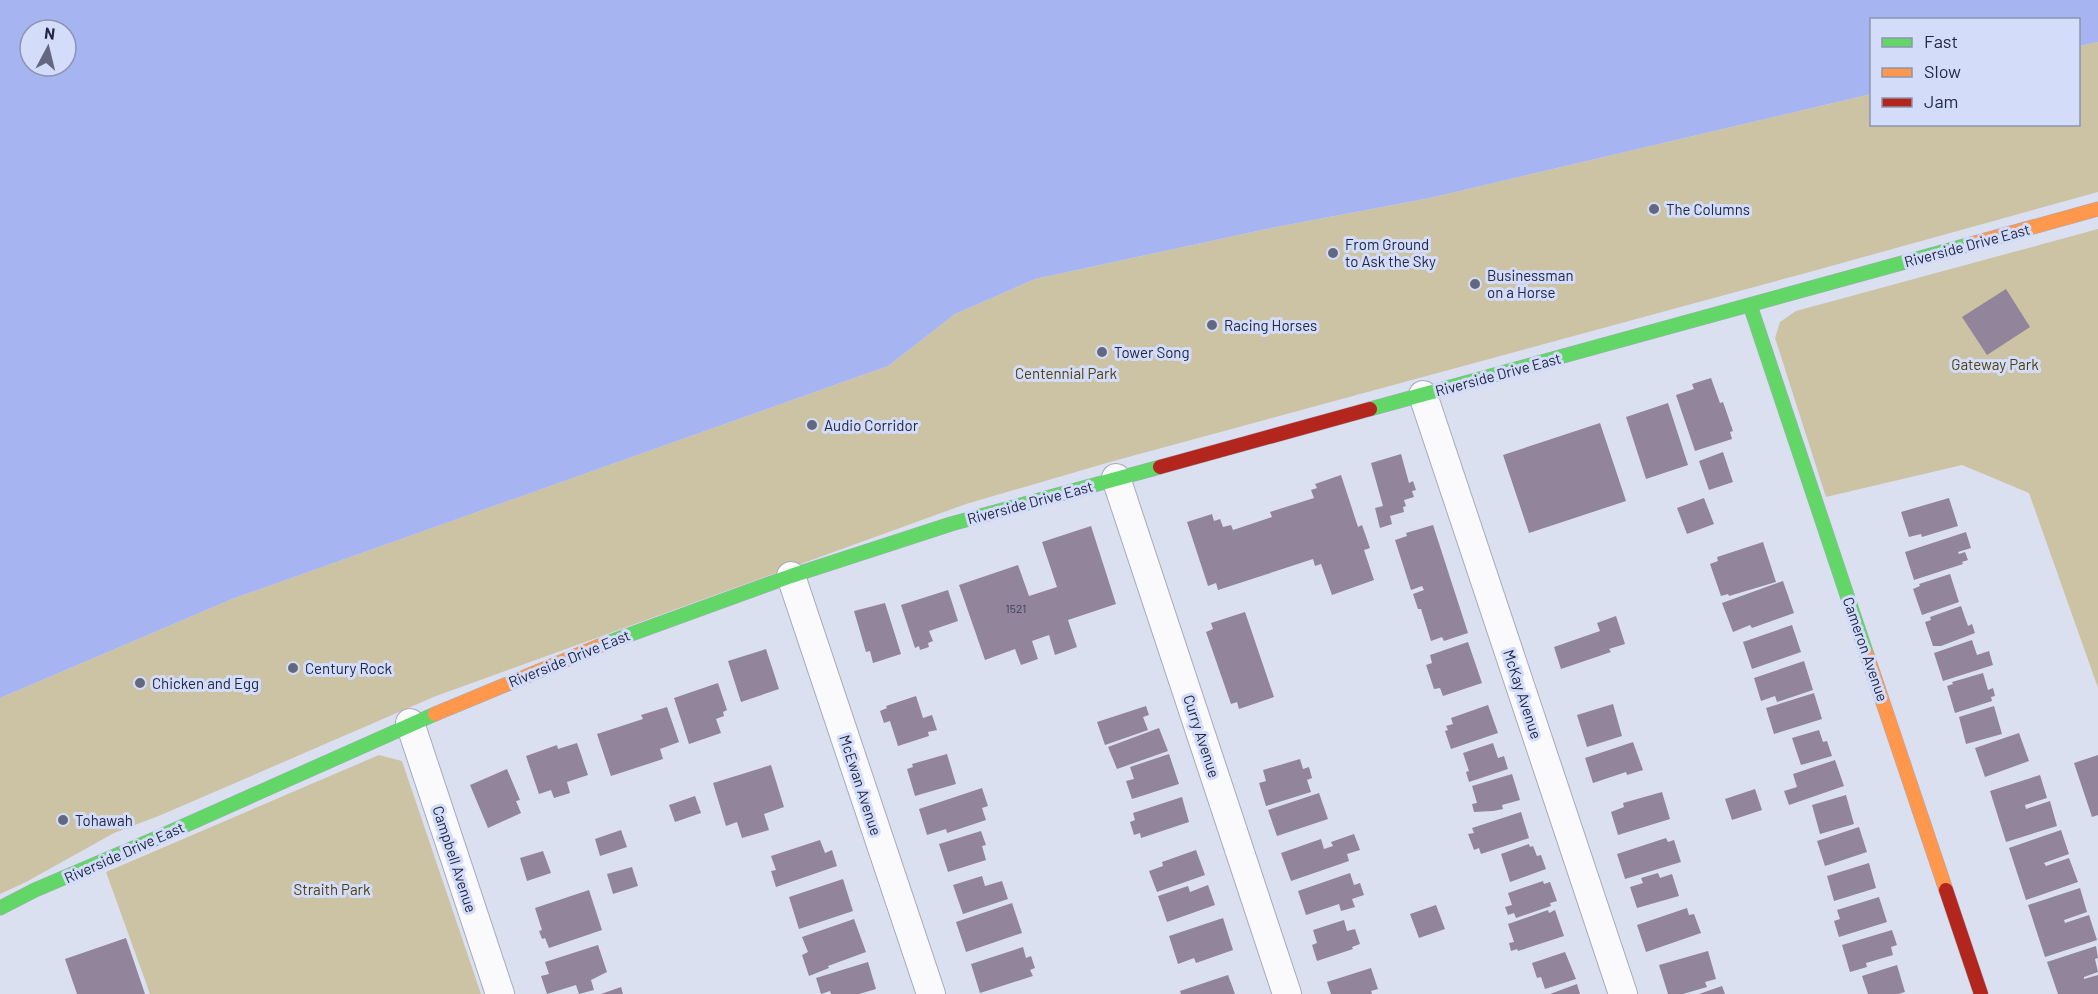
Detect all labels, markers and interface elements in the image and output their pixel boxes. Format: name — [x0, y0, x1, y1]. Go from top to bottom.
north arrow — [18, 18, 78, 78]
legend — [1870, 18, 2080, 126]
text: N — [43, 23, 56, 43]
text: Fast — [1924, 30, 1958, 52]
text: Slow — [1924, 60, 1961, 82]
text: Jam — [1924, 90, 1958, 112]
place label: The Columns — [1666, 200, 1750, 218]
marker: The Columns — [1647, 202, 1661, 216]
street label: Riverside Drive East — [1902, 220, 2032, 270]
place label: From Ground to Ask the Sky — [1345, 235, 1436, 270]
marker: From Ground to Ask the Sky — [1326, 246, 1340, 260]
place label: Businessman on a Horse — [1487, 266, 1573, 301]
marker: Businessman on a Horse — [1468, 277, 1482, 291]
place label: Racing Horses — [1224, 316, 1317, 334]
marker: Racing Horses — [1205, 318, 1219, 332]
place label: Tower Song — [1114, 343, 1189, 361]
marker: Tower Song — [1095, 345, 1109, 359]
street label: Riverside Drive East — [1433, 349, 1563, 399]
park label: Gateway Park — [1951, 355, 2039, 373]
park label: Centennial Park — [1015, 364, 1117, 382]
place label: Audio Corridor — [824, 416, 919, 434]
marker: Audio Corridor — [805, 418, 819, 432]
street label: Riverside Drive East — [965, 477, 1095, 527]
street label: Cameron Avenue — [1840, 594, 1892, 704]
house number: 1521 — [1006, 601, 1026, 615]
street label: Riverside Drive East — [506, 625, 632, 691]
street label: McKay Avenue — [1500, 647, 1546, 741]
place label: Century Rock — [305, 659, 393, 677]
marker: Century Rock — [286, 661, 300, 675]
place label: Chicken and Egg — [152, 674, 259, 692]
marker: Chicken and Egg — [133, 676, 147, 690]
street label: Curry Avenue — [1180, 692, 1224, 780]
street label: McEwan Avenue — [836, 732, 886, 838]
street label: Campbell Avenue — [429, 803, 481, 915]
place label: Tohawah — [75, 811, 133, 829]
marker: Tohawah — [56, 813, 70, 827]
street label: Riverside Drive East — [61, 817, 187, 887]
park label: Straith Park — [293, 880, 371, 898]

